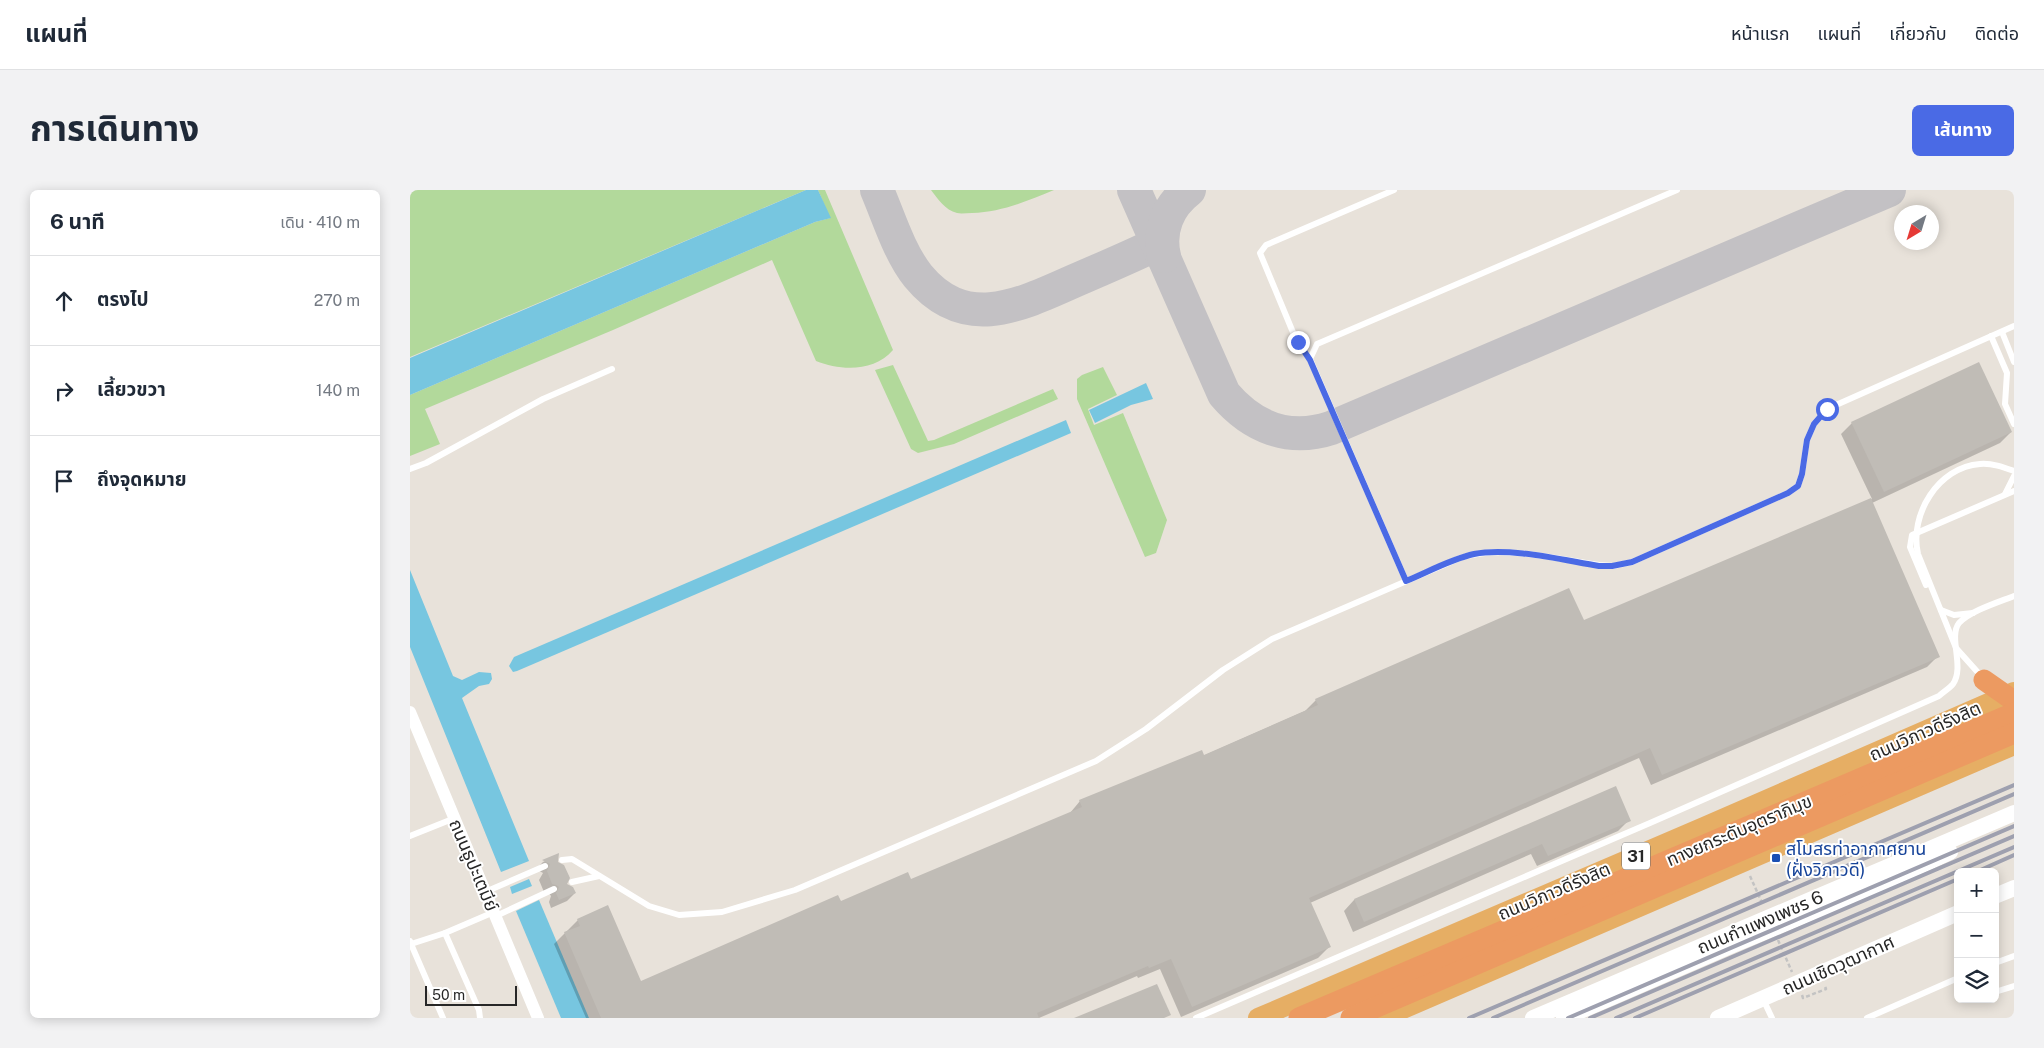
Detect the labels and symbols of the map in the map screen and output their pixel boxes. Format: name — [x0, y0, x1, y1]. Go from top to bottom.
north arrow — [1894, 205, 1939, 250]
route end — [1287, 331, 1310, 354]
route start — [1816, 398, 1839, 421]
street label: ถนนวิภาวดีรังสิต — [1866, 697, 1984, 765]
street label: ทางยกระดับอุตราภิมุข — [1663, 790, 1815, 871]
street label: ถนนธูปะเตมีย์ — [443, 816, 503, 915]
place label: สโมสรท่าอากาศยาน (ฝั่งวิภาวดี) — [1786, 838, 1926, 880]
road number: 31 — [1622, 842, 1650, 869]
marker: สโมสรท่าอากาศยาน (ฝั่งวิภาวดี) — [1770, 852, 1782, 864]
street label: ถนนวิภาวดีรังสิต — [1495, 858, 1613, 924]
street label: ถนนกำแพงเพชร 6 — [1694, 886, 1826, 958]
street label: ถนนเชิดวุฒากาศ — [1779, 931, 1898, 1000]
scale bar — [425, 983, 518, 1006]

